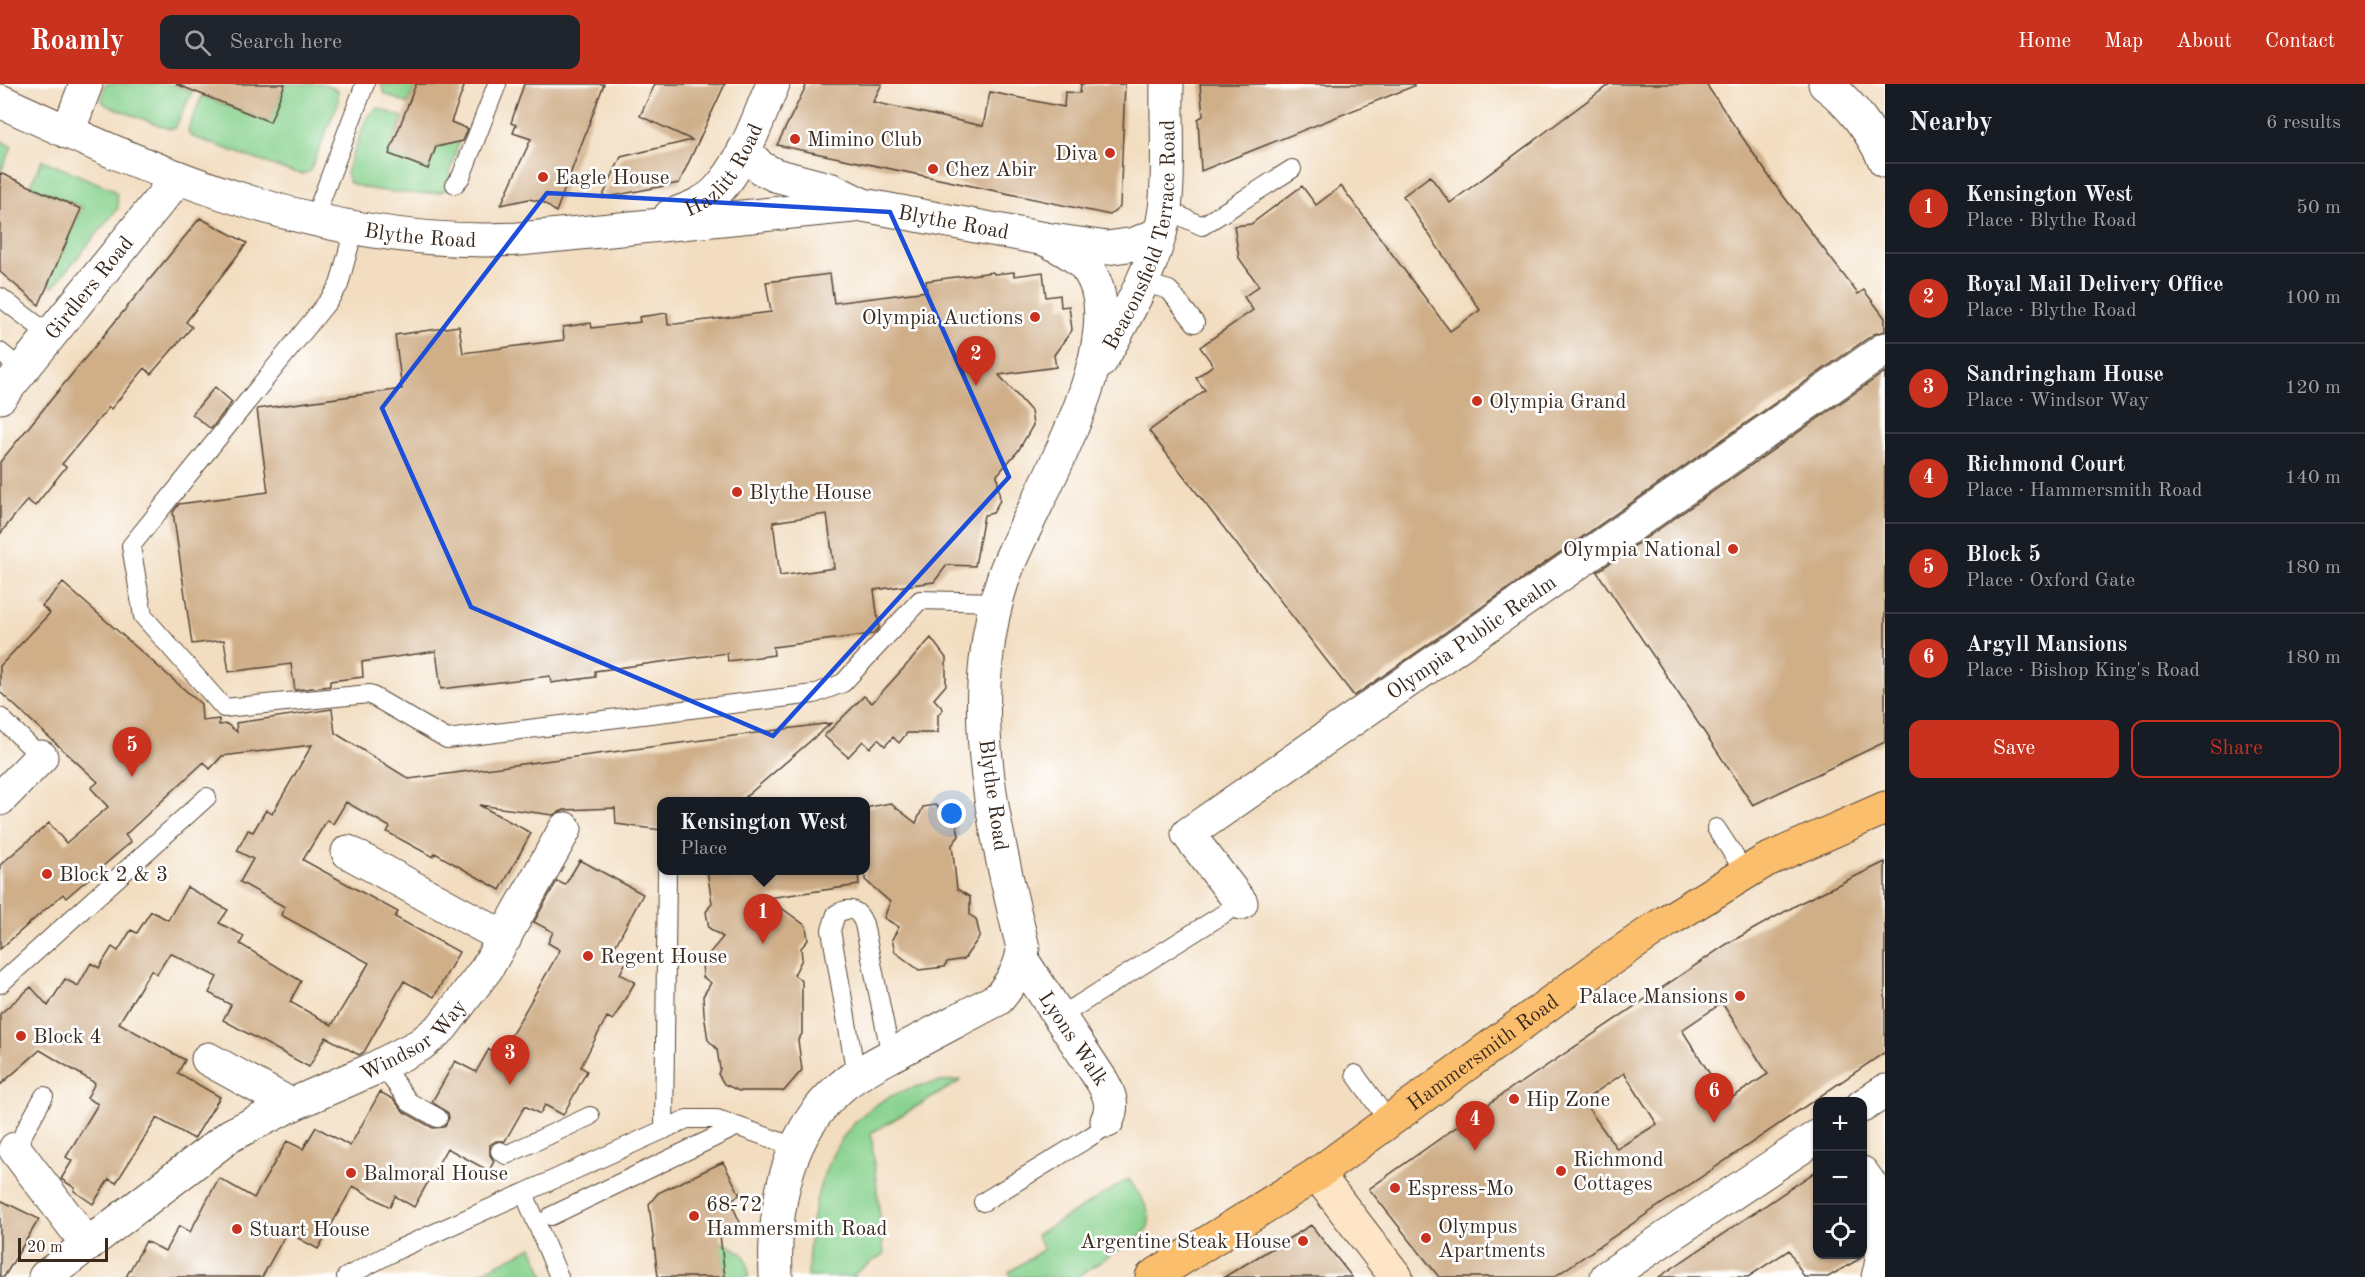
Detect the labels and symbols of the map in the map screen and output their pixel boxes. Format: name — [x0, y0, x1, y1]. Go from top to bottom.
street label: Beaconsfield Terrace Road — [1100, 120, 1180, 354]
street label: Hazlitt Road — [682, 121, 767, 221]
place label: Mimino Club — [807, 130, 922, 151]
marker: Mimino Club — [788, 132, 802, 146]
place label: Diva — [1055, 144, 1098, 165]
marker: Diva — [1103, 146, 1117, 160]
place label: Chez Abir — [945, 160, 1037, 181]
marker: Chez Abir — [926, 162, 940, 176]
place label: Eagle House — [555, 168, 669, 189]
marker: Eagle House — [536, 170, 550, 184]
street label: Blythe Road — [896, 203, 1011, 244]
street label: Blythe Road — [363, 221, 477, 252]
street label: Girdlers Road — [42, 233, 138, 344]
place label: Olympia Auctions — [862, 308, 1023, 329]
marker: Olympia Auctions — [1028, 310, 1042, 324]
pin: 2 — [956, 336, 996, 386]
place label: Olympia Grand — [1489, 392, 1626, 413]
marker: Olympia Grand — [1470, 394, 1484, 408]
place label: Blythe House — [749, 483, 872, 504]
marker: Blythe House — [730, 485, 744, 499]
place label: Olympia National — [1563, 540, 1721, 561]
marker: Olympia National — [1726, 542, 1740, 556]
street label: Olympia Public Realm — [1383, 572, 1561, 704]
pin: 5 — [112, 728, 152, 777]
street label: Blythe Road — [974, 738, 1011, 852]
your location — [937, 799, 966, 828]
place label: Block 2 & 3 — [59, 865, 168, 886]
marker: Block 2 & 3 — [40, 867, 54, 881]
pin: 1 — [744, 894, 783, 944]
place label: Regent House — [600, 947, 727, 968]
marker: Regent House — [581, 949, 595, 963]
place label: Palace Mansions — [1579, 987, 1728, 1008]
street label: Lyons Walk — [1034, 988, 1111, 1090]
marker: Palace Mansions — [1733, 989, 1747, 1003]
street label: Hammersmith Road — [1404, 991, 1563, 1116]
street label: Windsor Way — [358, 996, 471, 1085]
place label: Block 4 — [33, 1027, 102, 1048]
marker: Block 4 — [14, 1029, 28, 1043]
pin: 3 — [490, 1036, 530, 1085]
pin: 6 — [1694, 1074, 1734, 1123]
place label: Hip Zone — [1526, 1090, 1610, 1111]
marker: Hip Zone — [1507, 1092, 1521, 1106]
pin: 4 — [1456, 1102, 1494, 1151]
place label: Richmond Cottages — [1573, 1150, 1664, 1195]
place label: Balmoral House — [363, 1164, 508, 1185]
marker: Richmond Cottages — [1554, 1164, 1568, 1178]
marker: Balmoral House — [344, 1166, 358, 1180]
place label: Espress-Mo — [1407, 1179, 1514, 1200]
marker: Espress-Mo — [1388, 1181, 1402, 1195]
place label: 68-72 Hammersmith Road — [706, 1195, 887, 1240]
marker: 68-72 Hammersmith Road — [687, 1209, 701, 1223]
place label: Olympus Apartments — [1438, 1217, 1545, 1262]
place label: Stuart House — [249, 1220, 370, 1241]
marker: Stuart House — [230, 1222, 244, 1236]
marker: Olympus Apartments — [1419, 1231, 1433, 1245]
place label: Argentine Steak House — [1080, 1232, 1291, 1253]
marker: Argentine Steak House — [1296, 1234, 1310, 1248]
scale bar — [18, 1235, 108, 1262]

